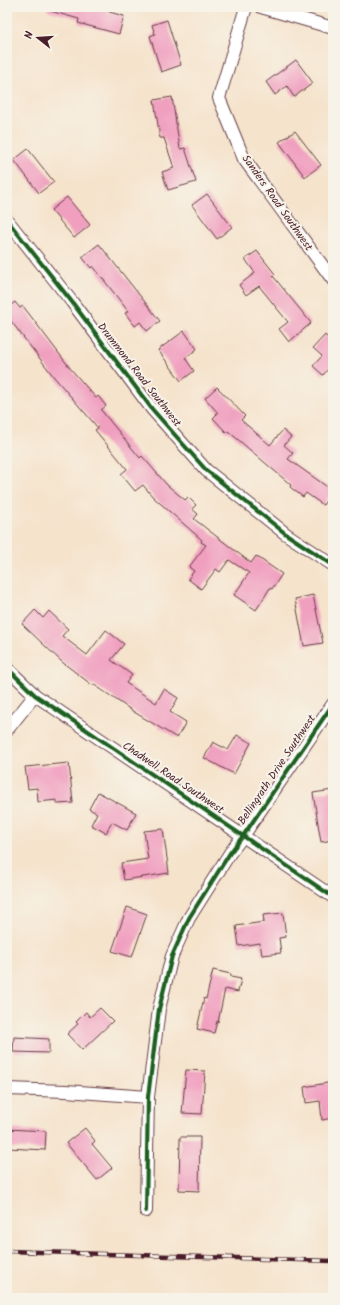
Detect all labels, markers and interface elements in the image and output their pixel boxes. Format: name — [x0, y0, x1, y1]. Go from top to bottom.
north arrow — [18, 18, 58, 58]
text: N — [20, 29, 39, 41]
street label: Sanders Road Southwest — [237, 151, 318, 255]
street label: Drummond Road Southwest — [92, 319, 186, 432]
street label: Bellingrath Drive Southwest — [233, 711, 321, 829]
street label: Chadwell Road Southwest — [119, 737, 228, 819]

